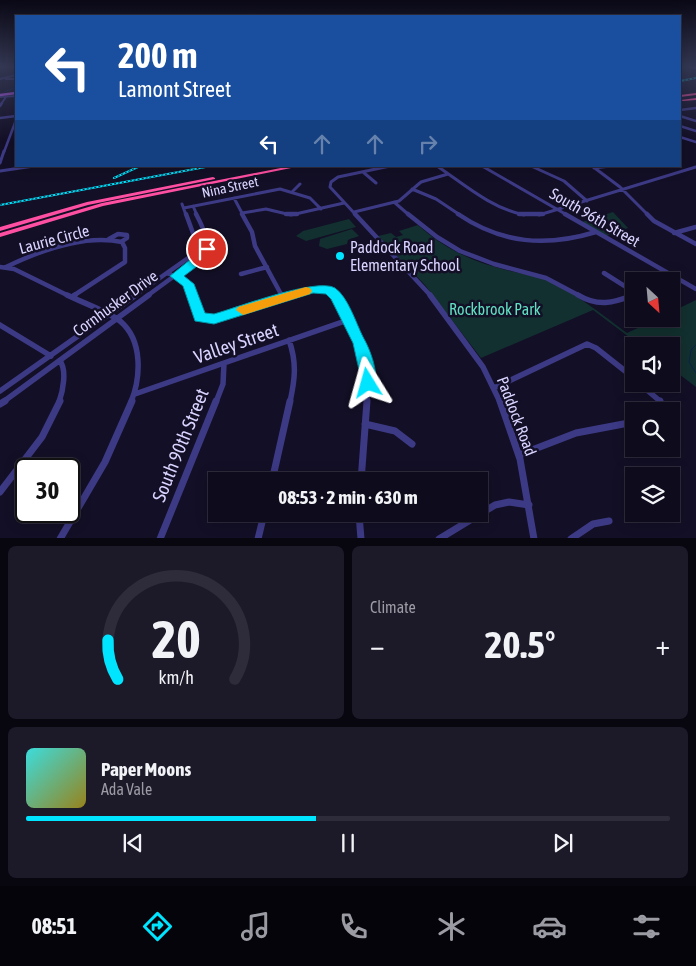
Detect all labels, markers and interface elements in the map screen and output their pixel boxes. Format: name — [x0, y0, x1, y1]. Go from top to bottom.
icon: left — [35, 35, 100, 100]
text: 200 m — [118, 35, 197, 75]
text: Lamont Street — [118, 76, 231, 102]
icon: left — [255, 130, 283, 158]
icon: ahead — [308, 130, 336, 158]
icon: ahead — [361, 130, 389, 158]
icon: right — [414, 130, 442, 158]
street label: Nina Street — [200, 173, 260, 201]
street label: South 96th Street — [547, 184, 644, 250]
street label: Laurie Circle — [17, 221, 91, 257]
pin — [186, 228, 228, 270]
icon: arrive — [193, 235, 221, 263]
place label: Paddock Road Elementary School — [350, 238, 461, 275]
marker: Paddock Road Elementary School — [334, 250, 346, 262]
street label: Cornhusker Drive — [69, 266, 161, 340]
north arrow — [625, 272, 680, 328]
map controls — [625, 272, 680, 522]
park label: Rockbrook Park — [449, 300, 541, 318]
street label: Valley Street — [191, 318, 281, 368]
button: sound — [625, 337, 680, 392]
position arrow — [341, 356, 393, 408]
street label: Paddock Road — [494, 374, 540, 458]
street label: South 90th Street — [147, 385, 213, 505]
button: search — [625, 402, 680, 457]
speed limit sign: 30 — [15, 458, 80, 523]
button: layers — [625, 467, 680, 522]
text: 08:53 · 2 min · 630 m — [278, 486, 418, 508]
text: Climate — [370, 598, 416, 616]
text: 20 — [152, 609, 200, 669]
text: 20.5° — [485, 623, 555, 666]
text: − — [370, 629, 385, 661]
text: + — [655, 629, 670, 661]
text: km/h — [158, 667, 194, 688]
text: Paper Moons — [101, 758, 191, 780]
text: Ada Vale — [101, 780, 152, 798]
icon: previous — [119, 829, 147, 857]
icon: pause — [334, 829, 362, 857]
icon: next — [549, 829, 577, 857]
icon: directions — [140, 909, 175, 944]
icon: music — [238, 909, 273, 944]
icon: phone — [336, 909, 371, 944]
icon: climate — [434, 909, 469, 944]
icon: car — [532, 909, 567, 944]
icon: filters — [629, 909, 664, 944]
text: 08:51 — [31, 913, 77, 939]

